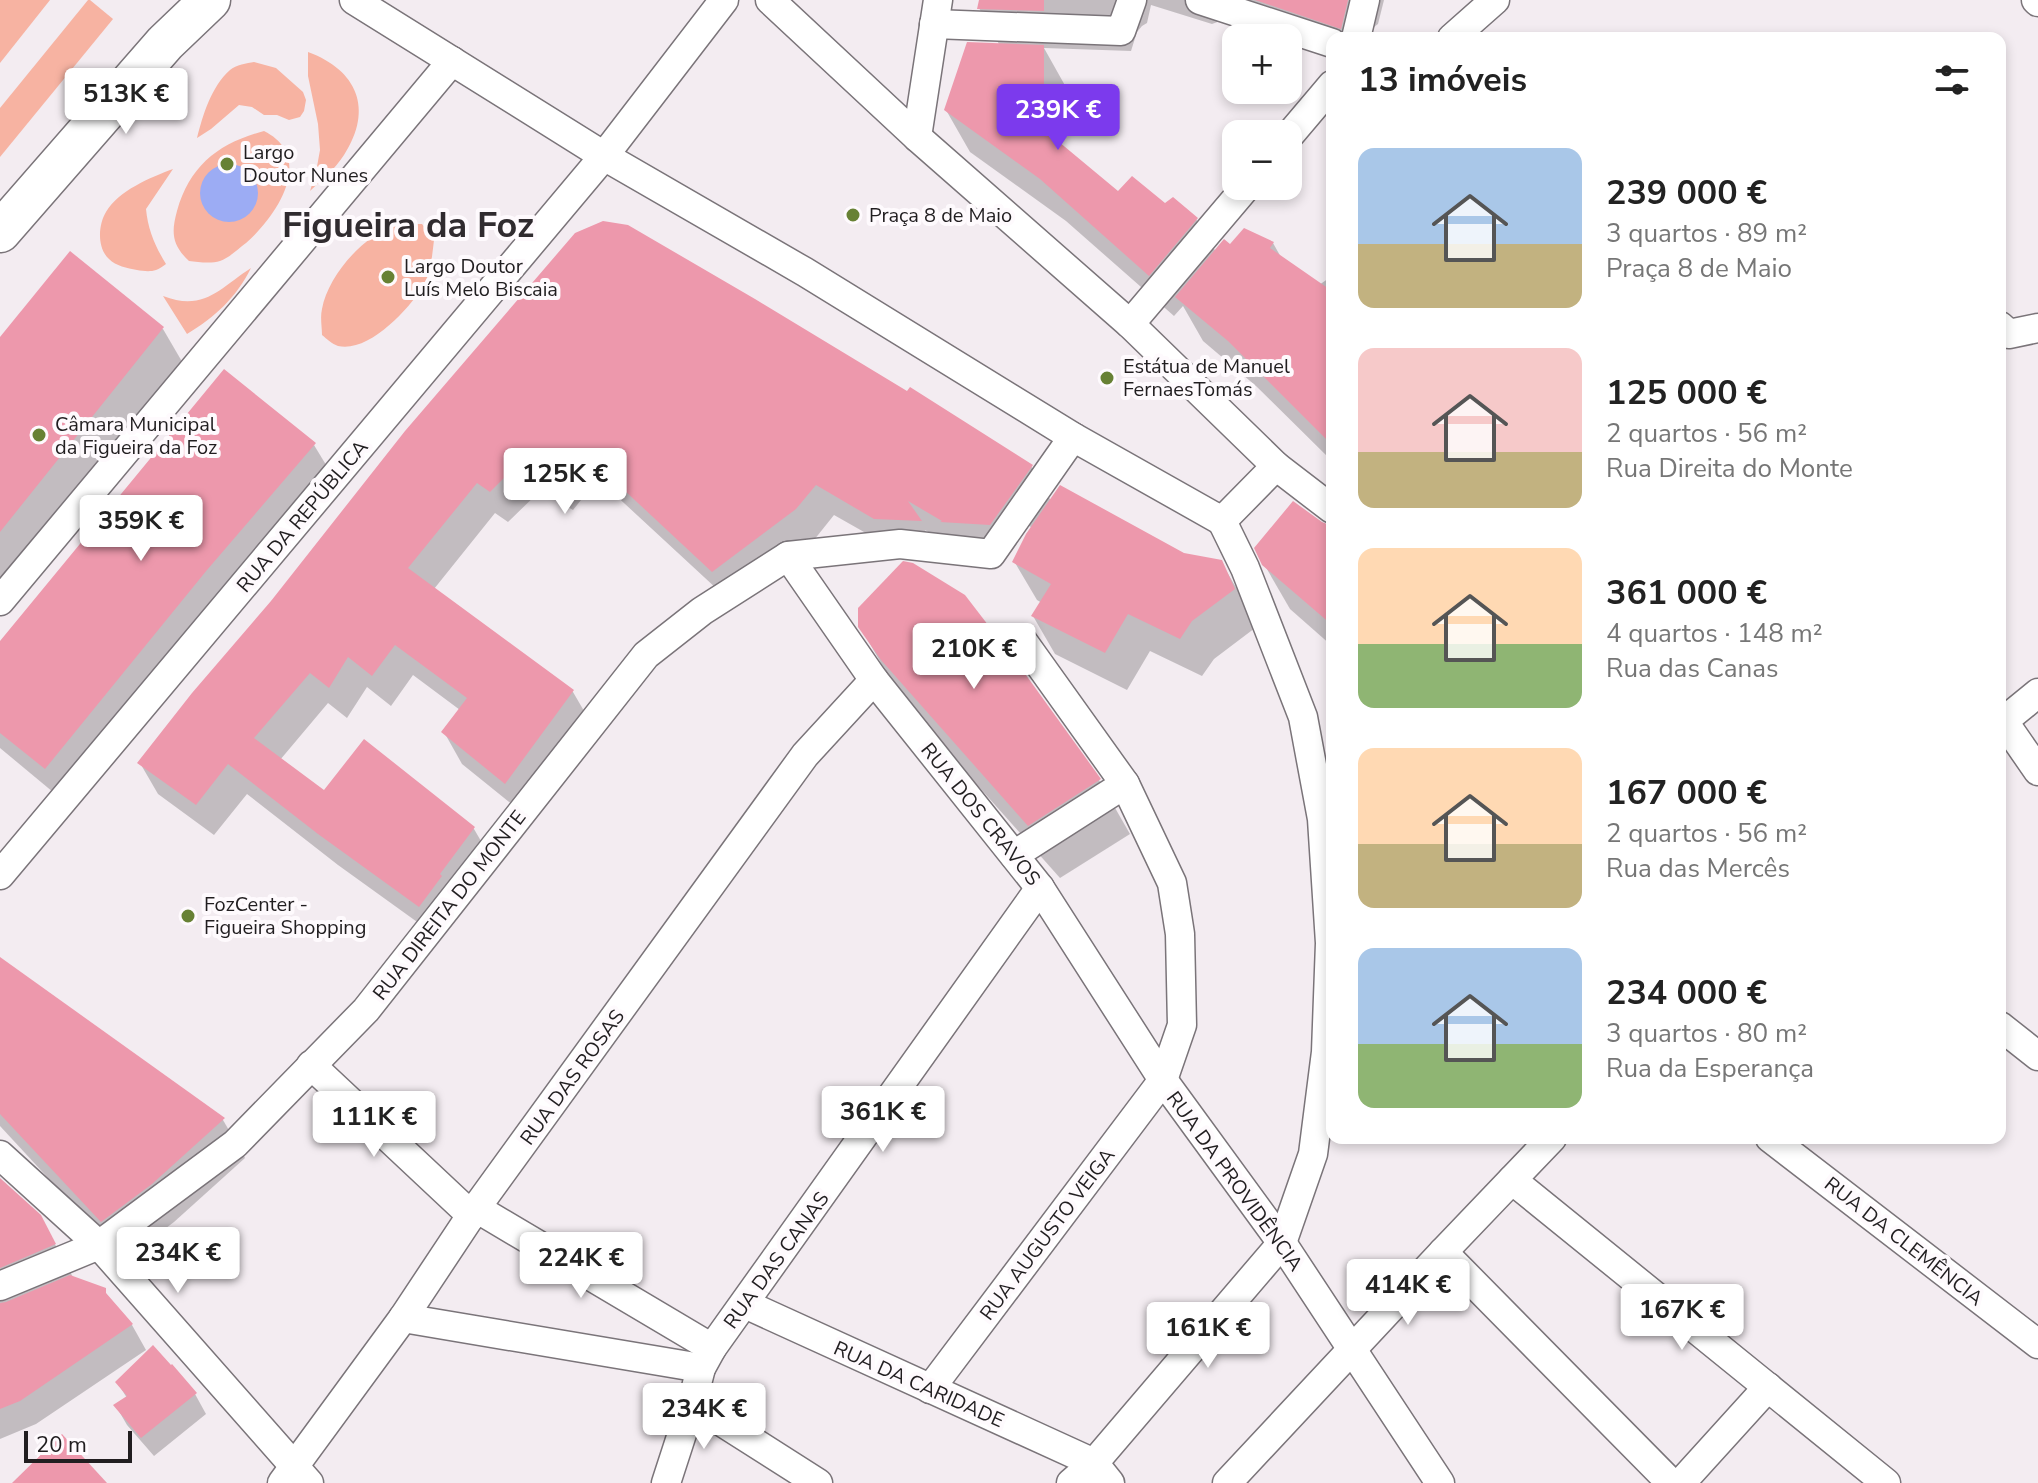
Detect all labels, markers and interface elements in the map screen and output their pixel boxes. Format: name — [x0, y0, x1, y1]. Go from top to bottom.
map controls — [1222, 24, 1302, 200]
button: + — [1222, 24, 1302, 104]
text: 13 imóveis — [1358, 57, 1527, 103]
icon: filters — [1930, 58, 1974, 102]
pin: 513K € — [61, 68, 191, 136]
text: 513K € — [83, 76, 169, 111]
pin: 239K € — [993, 84, 1123, 152]
text: 239K € — [1015, 92, 1101, 127]
button: − — [1222, 120, 1302, 200]
place label: Largo Doutor Nunes — [243, 139, 368, 189]
marker: Largo Doutor Nunes — [218, 155, 236, 173]
text: 239 000 € — [1606, 170, 1767, 216]
icon: home — [1422, 180, 1518, 276]
district label: Figueira da Foz — [282, 201, 534, 250]
place label: Praça 8 de Maio — [869, 202, 1012, 229]
marker: Praça 8 de Maio — [844, 206, 862, 224]
text: 3 quartos · 89 m² — [1606, 216, 1807, 251]
text: Praça 8 de Maio — [1606, 251, 1792, 286]
place label: Largo Doutor Luís Melo Biscaia — [404, 253, 558, 303]
marker: Largo Doutor Luís Melo Biscaia — [379, 268, 397, 286]
place label: Estátua de Manuel FernaesTomás — [1123, 353, 1290, 403]
marker: Estátua de Manuel FernaesTomás — [1098, 369, 1116, 387]
text: 125 000 € — [1606, 370, 1767, 416]
icon: home — [1422, 380, 1518, 476]
place label: Câmara Municipal da Figueira da Foz — [55, 411, 217, 461]
text: 2 quartos · 56 m² — [1606, 416, 1807, 451]
marker: Câmara Municipal da Figueira da Foz — [30, 426, 48, 444]
street label: RUA DA REPÚBLICA — [231, 434, 374, 598]
pin: 125K € — [500, 448, 630, 516]
text: Rua Direita do Monte — [1606, 451, 1853, 486]
text: 125K € — [522, 456, 608, 491]
pin: 359K € — [76, 495, 206, 563]
text: 359K € — [98, 503, 184, 538]
text: 361 000 € — [1606, 570, 1767, 616]
icon: home — [1422, 580, 1518, 676]
text: 4 quartos · 148 m² — [1606, 616, 1823, 651]
pin: 210K € — [909, 623, 1039, 691]
text: 210K € — [931, 631, 1017, 666]
text: Rua das Canas — [1606, 651, 1778, 686]
street label: RUA DOS CRAVOS — [915, 737, 1047, 891]
text: 167 000 € — [1606, 770, 1767, 816]
icon: home — [1422, 780, 1518, 876]
street label: RUA DIREITA DO MONTE — [367, 805, 532, 1006]
text: 2 quartos · 56 m² — [1606, 816, 1807, 851]
text: Rua das Mercês — [1606, 851, 1790, 886]
place label: FozCenter - Figueira Shopping — [204, 891, 366, 941]
marker: FozCenter - Figueira Shopping — [179, 907, 197, 925]
text: 234 000 € — [1606, 970, 1767, 1016]
icon: home — [1422, 980, 1518, 1076]
street label: RUA DAS ROSAS — [514, 1004, 631, 1151]
text: 3 quartos · 80 m² — [1606, 1016, 1807, 1051]
text: Rua da Esperança — [1606, 1051, 1814, 1086]
pin: 361K € — [818, 1086, 948, 1154]
street label: RUA DA PROVIDÊNCIA — [1160, 1086, 1309, 1277]
pin: 111K € — [309, 1091, 439, 1159]
text: 361K € — [840, 1094, 926, 1129]
text: 111K € — [331, 1099, 417, 1134]
street label: RUA AUGUSTO VEIGA — [974, 1142, 1121, 1326]
street label: RUA DA CLEMÊNCIA — [1819, 1171, 1989, 1312]
street label: RUA DAS CANAS — [717, 1186, 835, 1334]
pin: 234K € — [113, 1227, 243, 1295]
pin: 224K € — [516, 1232, 646, 1300]
text: 234K € — [135, 1235, 221, 1270]
text: 224K € — [538, 1240, 624, 1275]
pin: 414K € — [1343, 1259, 1473, 1327]
text: 414K € — [1365, 1267, 1451, 1302]
pin: 167K € — [1617, 1284, 1747, 1352]
text: 167K € — [1639, 1292, 1725, 1327]
pin: 161K € — [1143, 1302, 1273, 1370]
text: 161K € — [1165, 1310, 1251, 1345]
street label: RUA DA CARIDADE — [829, 1335, 1008, 1434]
pin: 234K € — [639, 1383, 769, 1451]
text: 234K € — [661, 1391, 747, 1426]
scale bar — [24, 1427, 132, 1463]
text: 20 m — [36, 1430, 87, 1460]

